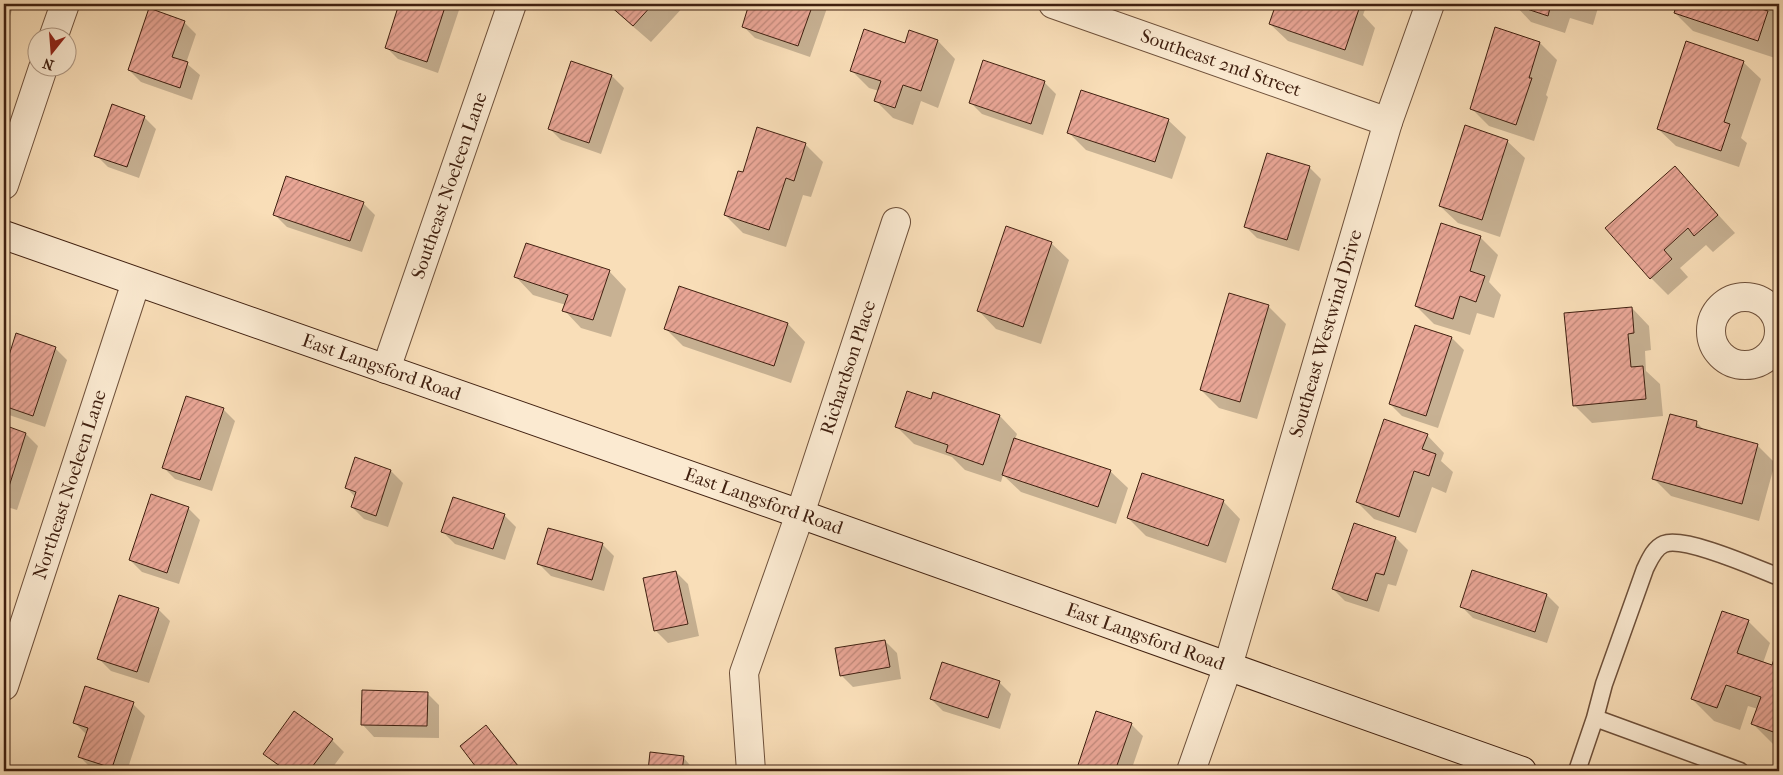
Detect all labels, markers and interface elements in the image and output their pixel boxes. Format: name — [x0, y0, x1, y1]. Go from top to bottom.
street label: Southeast 2nd Street — [1138, 25, 1304, 102]
north arrow — [28, 28, 78, 78]
text: N — [40, 54, 56, 74]
street label: Southeast Noeleen Lane — [407, 89, 492, 282]
street label: Southeast Westwind Drive — [1285, 227, 1367, 440]
street label: Richardson Place — [816, 297, 881, 438]
street label: East Langsford Road — [299, 329, 464, 406]
street label: Northeast Noeleen Lane — [29, 387, 111, 582]
street label: East Langsford Road — [681, 463, 847, 540]
street label: East Langsford Road — [1063, 599, 1228, 675]

